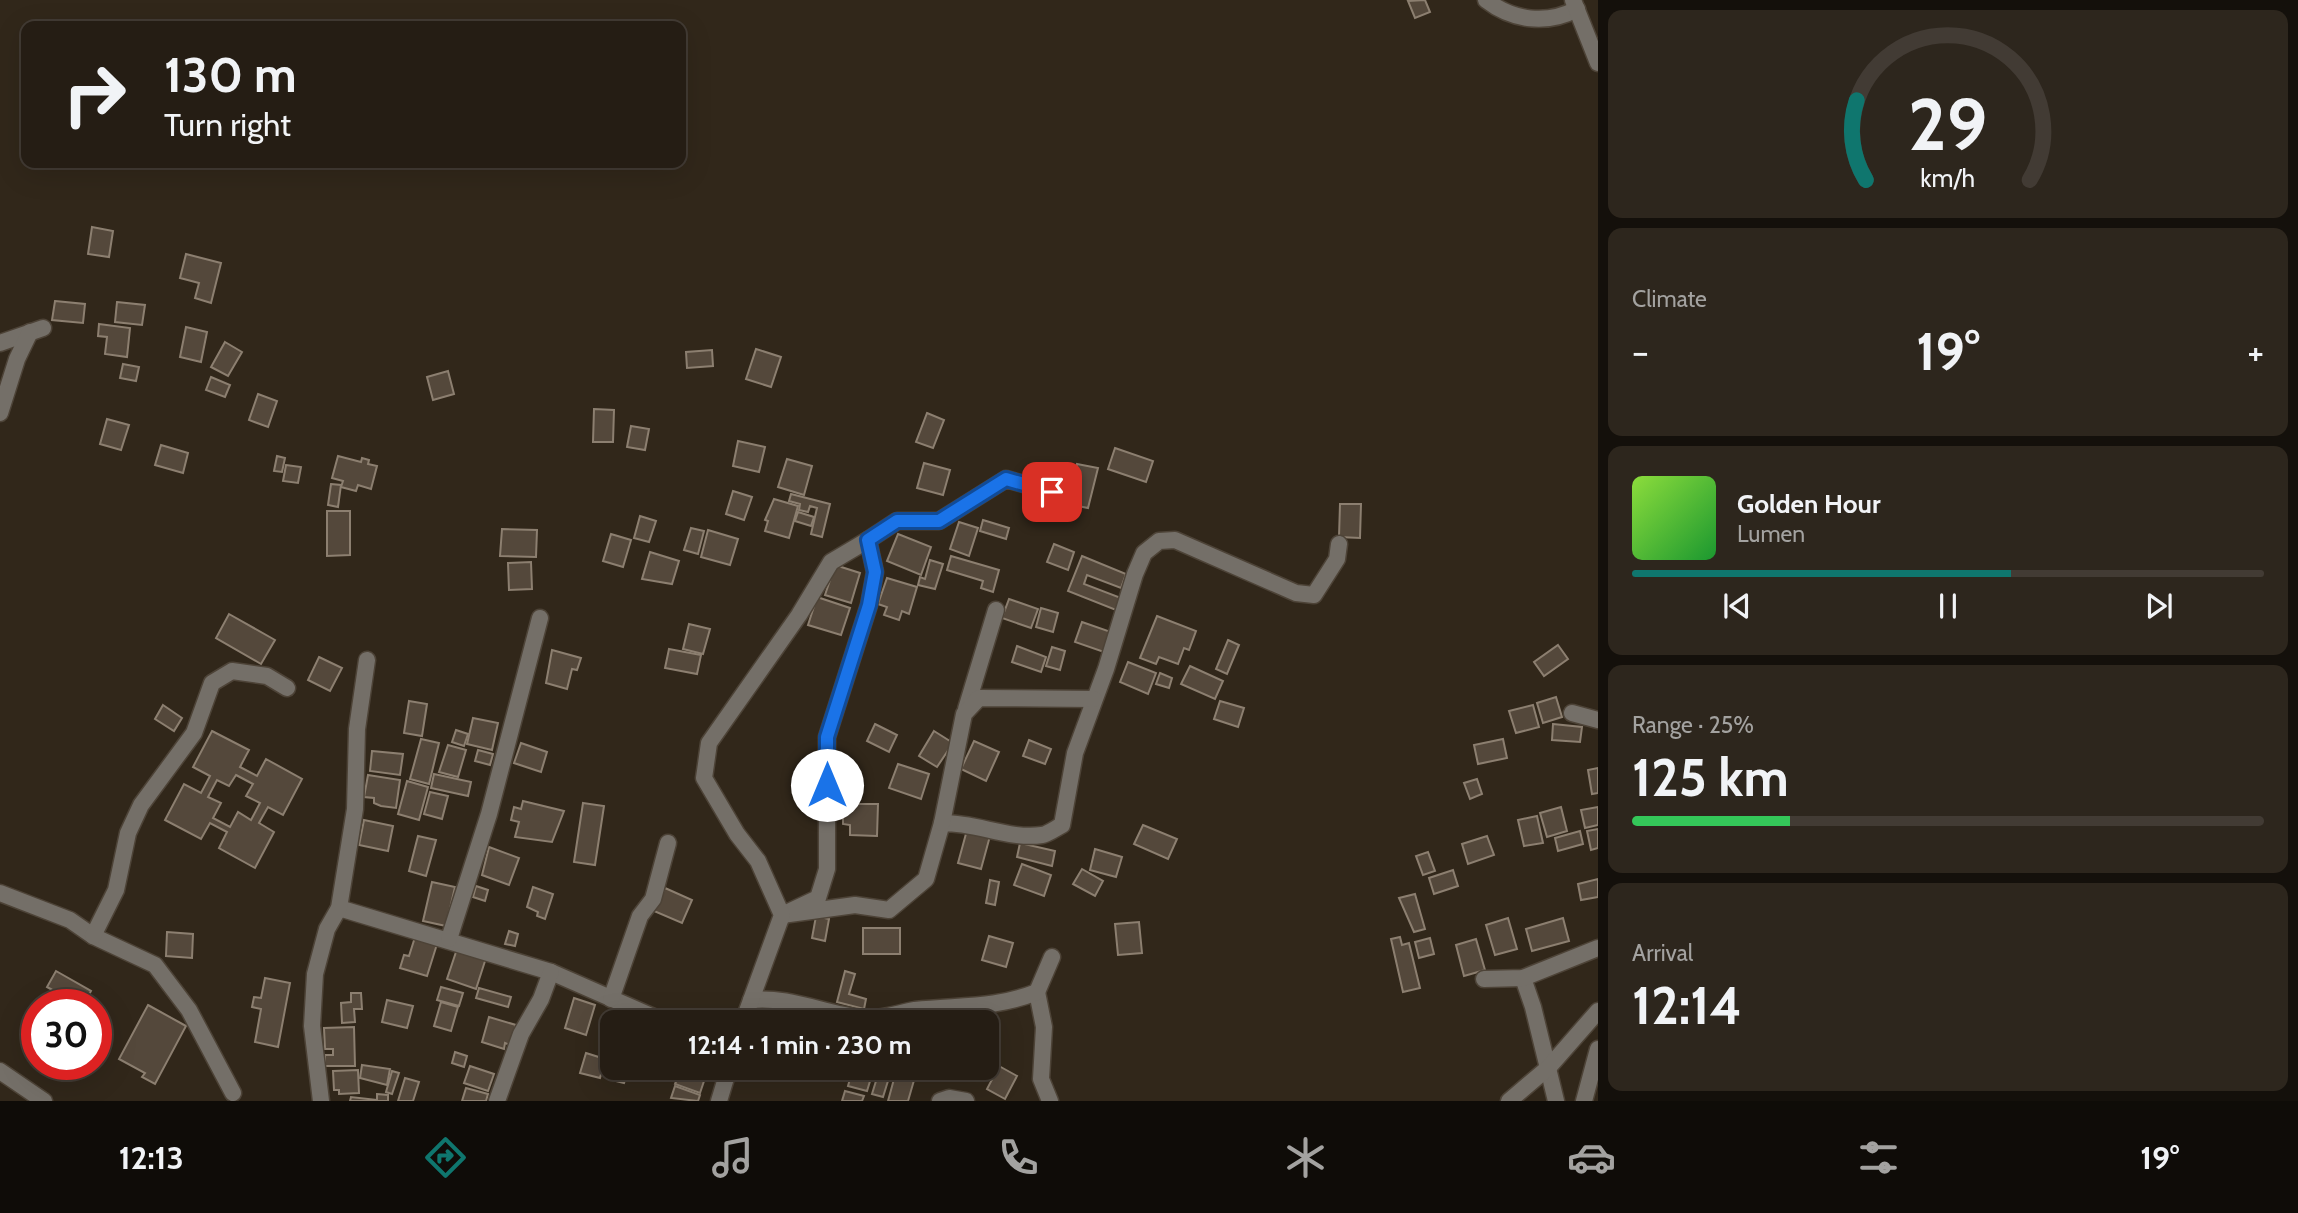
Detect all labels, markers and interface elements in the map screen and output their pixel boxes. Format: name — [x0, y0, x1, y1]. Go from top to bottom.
text: 130 m — [164, 45, 297, 104]
icon: right — [49, 49, 140, 140]
text: 29 — [1908, 80, 1988, 168]
text: Turn right — [164, 105, 291, 144]
text: km/h — [1921, 163, 1975, 193]
text: Climate — [1632, 285, 1707, 313]
text: 19° — [1916, 320, 1980, 383]
text: − — [1632, 328, 1649, 375]
text: + — [2247, 328, 2264, 375]
pin — [1022, 462, 1082, 522]
icon: arrive — [1033, 473, 1071, 511]
text: Golden Hour — [1737, 488, 1880, 520]
text: Lumen — [1737, 520, 1805, 548]
icon: previous — [1718, 587, 1756, 625]
icon: pause — [1929, 587, 1967, 625]
icon: next — [2140, 587, 2178, 625]
text: Range · 25% — [1632, 711, 1754, 739]
text: 125 km — [1632, 746, 1789, 809]
position arrow — [790, 748, 864, 822]
text: Arrival — [1632, 939, 1693, 967]
text: 12:14 — [1632, 974, 1742, 1037]
speed limit sign: 30 — [21, 989, 112, 1080]
text: 12:14 · 1 min · 230 m — [688, 1029, 911, 1061]
icon: directions — [421, 1133, 470, 1182]
icon: music — [708, 1133, 757, 1182]
icon: phone — [994, 1133, 1043, 1182]
icon: climate — [1281, 1133, 1330, 1182]
icon: car — [1567, 1133, 1616, 1182]
icon: filters — [1854, 1133, 1903, 1182]
text: 12:13 — [119, 1138, 184, 1177]
text: 19° — [2140, 1138, 2179, 1177]

